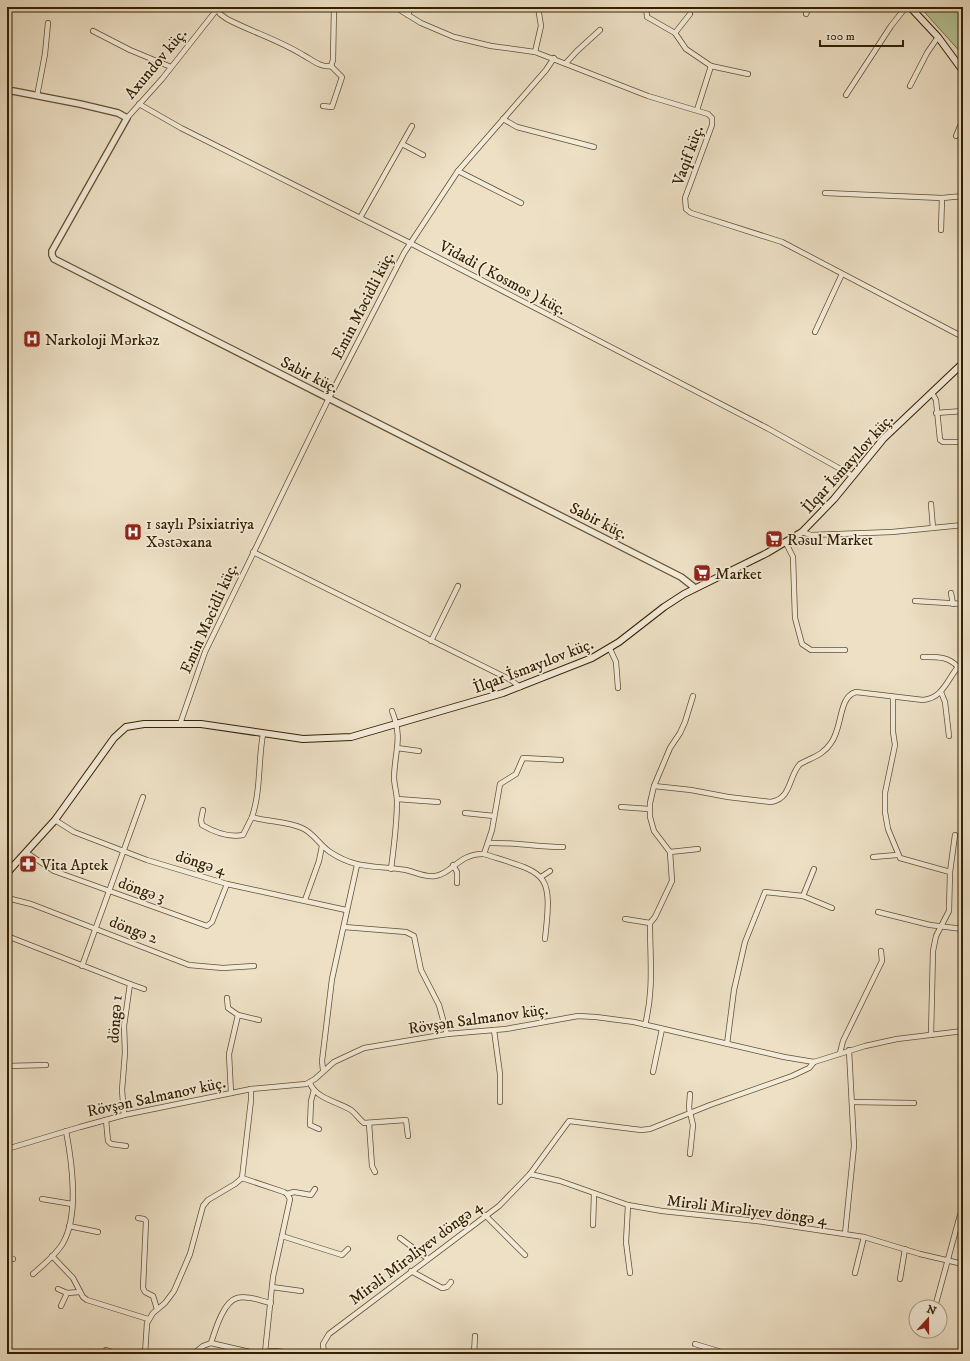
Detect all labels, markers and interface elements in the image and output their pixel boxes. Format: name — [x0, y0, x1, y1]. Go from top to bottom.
scale bar — [820, 22, 903, 48]
street label: Axundov küç. — [120, 24, 191, 103]
text: 100 m — [826, 29, 855, 44]
street label: Vaqif küç. — [667, 122, 708, 189]
street label: Vidadi ( Kosmos ) küç. — [435, 235, 570, 320]
street label: Emin Məcidli küç. — [327, 248, 399, 363]
hospital icon: Narkoloji Mərkəz — [22, 329, 42, 349]
place label: Narkoloji Mərkəz — [45, 330, 159, 350]
street label: Sabir küç. — [277, 352, 342, 398]
street label: İlqar İsmayılov küç. — [798, 410, 898, 518]
street label: Sabir küç. — [566, 498, 631, 544]
place label: 1 saylı Psixiatriya Xəstəxana — [146, 514, 254, 552]
hospital icon: 1 saylı Psixiatriya Xəstəxana — [123, 522, 143, 542]
supermarket icon: Rəsul Market — [764, 529, 784, 549]
place label: Rəsul Market — [787, 530, 873, 550]
street label: Emin Məcidli küç. — [176, 560, 242, 677]
supermarket icon: Market — [692, 563, 712, 583]
place label: Market — [715, 564, 762, 584]
street label: İlqar İsmayılov küç. — [470, 634, 596, 698]
street label: döngə 4 — [173, 846, 229, 880]
pharmacy icon: Vita Aptek — [18, 854, 38, 874]
place label: Vita Aptek — [40, 855, 108, 875]
street label: döngə 3 — [116, 873, 168, 907]
street label: döngə 2 — [107, 912, 161, 948]
street label: döngə 1 — [103, 994, 127, 1044]
street label: Rövşən Salmanov küç. — [407, 999, 550, 1039]
street label: Rövşən Salmanov küç. — [85, 1072, 228, 1121]
street label: Mirəli Mirəliyev döngə 4 — [666, 1190, 829, 1230]
street label: Mirəli Mirəliyev döngə 4 — [345, 1196, 487, 1309]
north arrow — [908, 1299, 948, 1339]
text: N — [925, 1302, 938, 1319]

